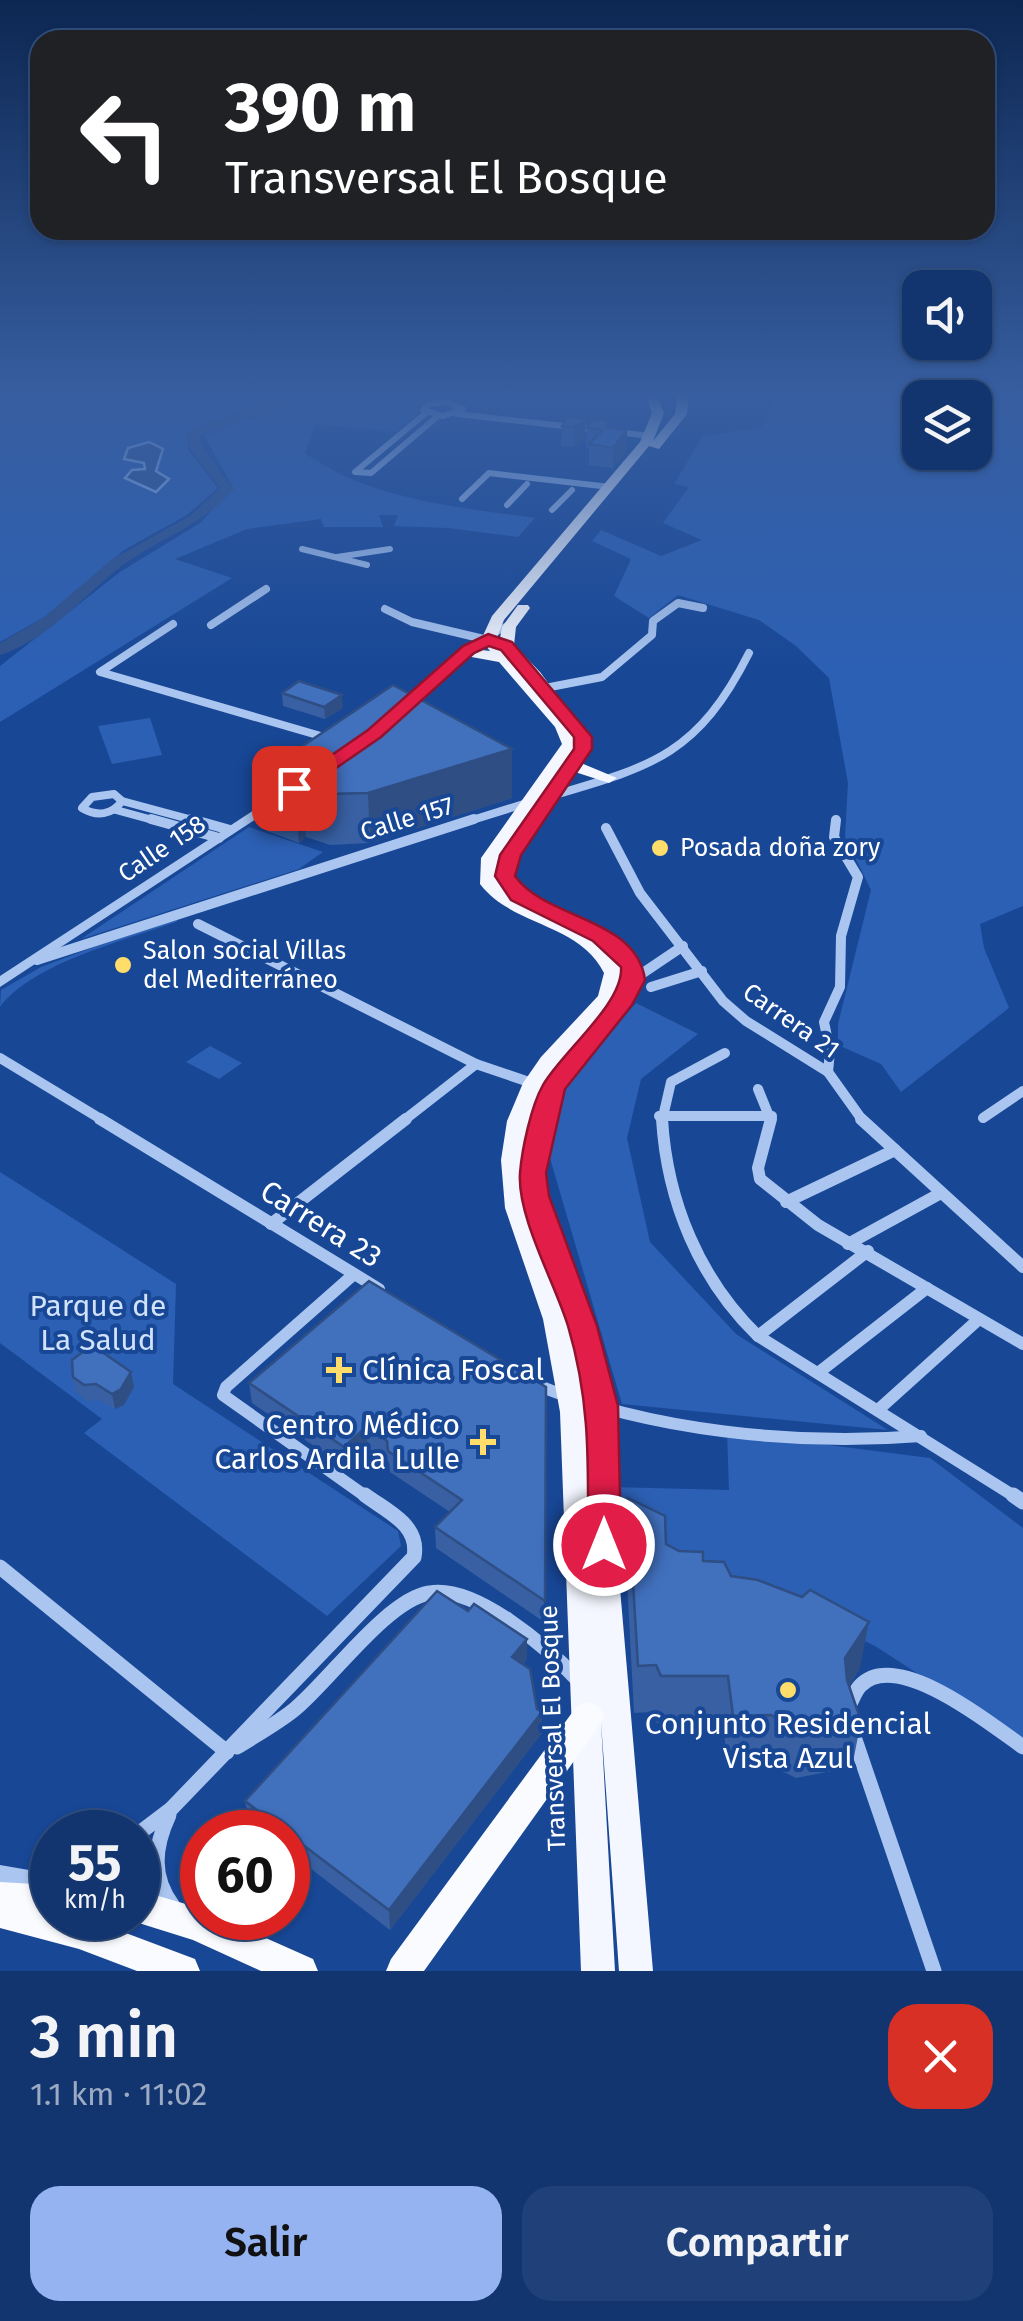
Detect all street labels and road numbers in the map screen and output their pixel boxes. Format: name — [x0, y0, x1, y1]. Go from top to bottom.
street label: Calle 157 — [357, 791, 457, 847]
street label: Calle 158 — [113, 809, 211, 889]
street label: Carrera 21 — [737, 977, 845, 1065]
street label: Carrera 23 — [254, 1173, 388, 1275]
street label: Transversal El Bosque — [534, 1605, 572, 1851]

